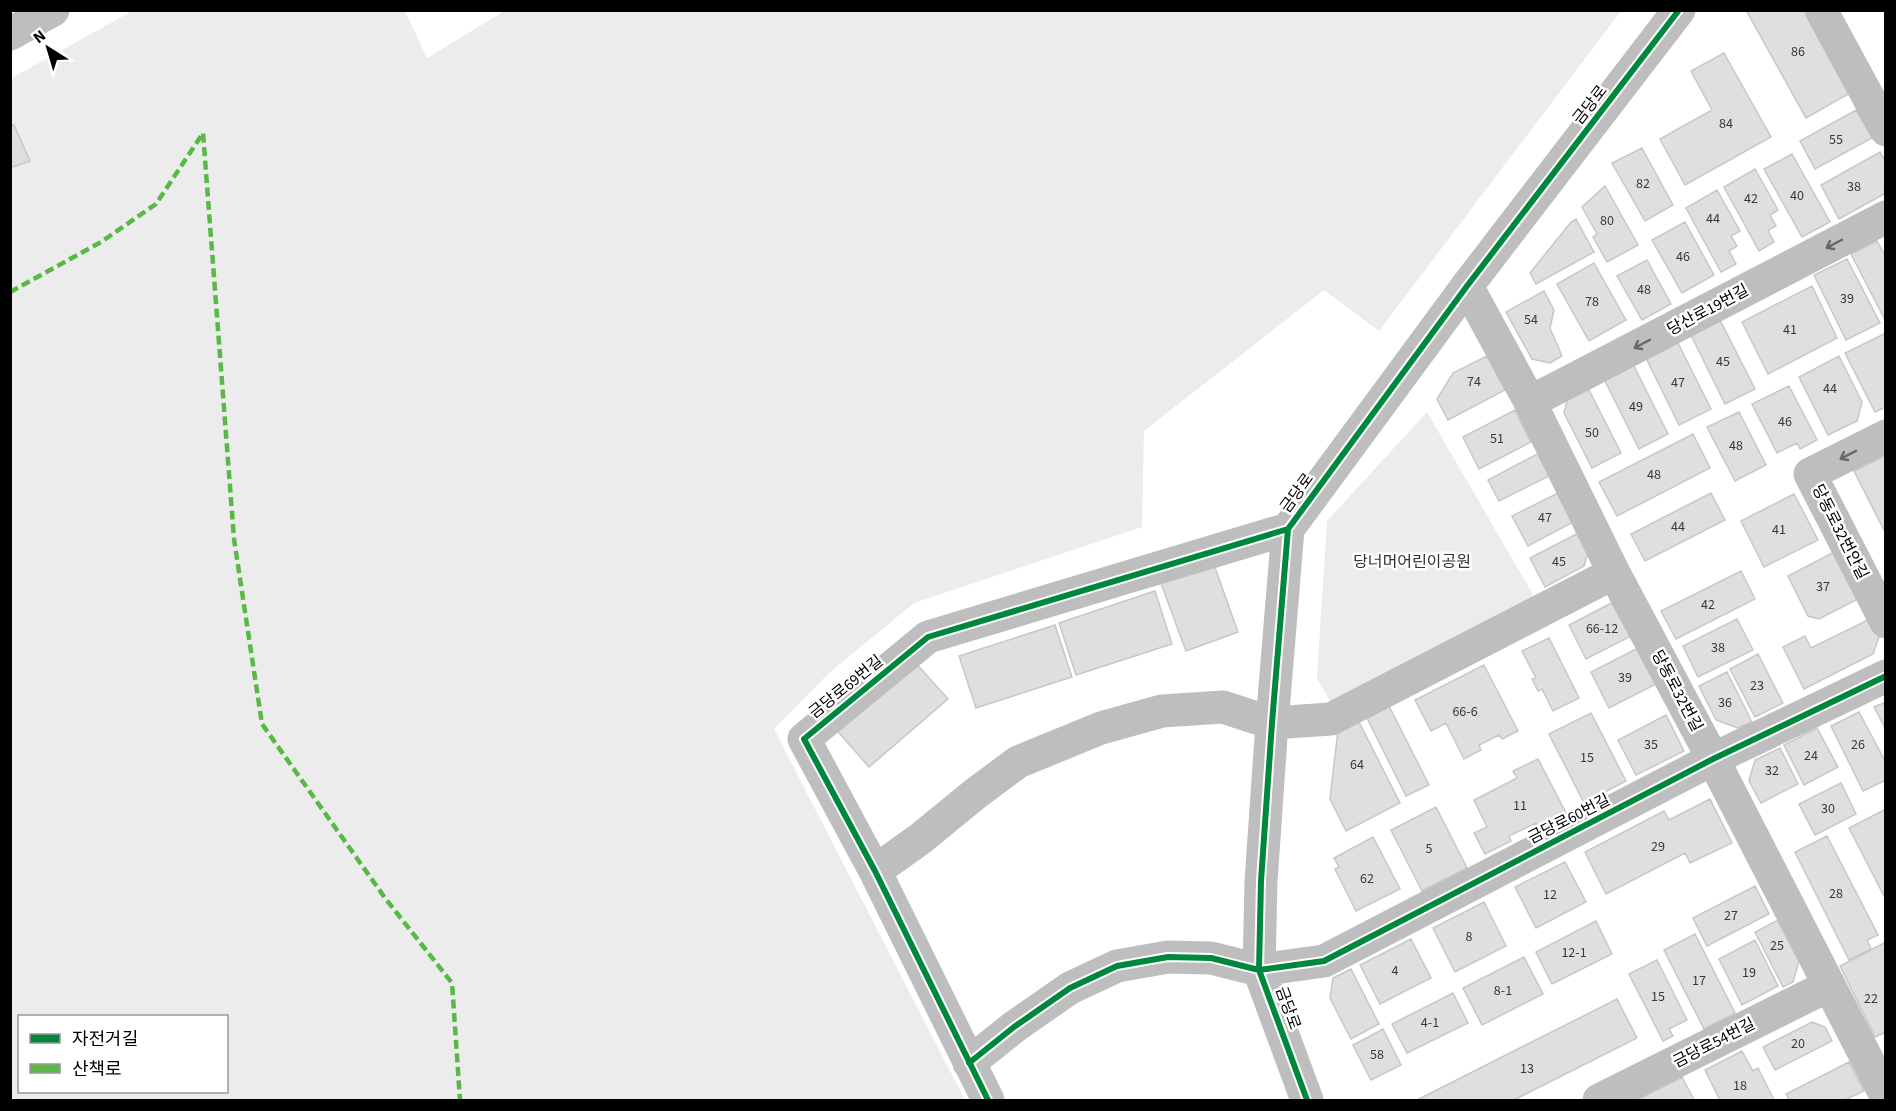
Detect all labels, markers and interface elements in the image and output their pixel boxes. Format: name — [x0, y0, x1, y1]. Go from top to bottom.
north arrow — [18, 18, 78, 78]
text: N — [29, 25, 50, 49]
house number: 86 — [1791, 42, 1805, 62]
street label: 금당로 — [1568, 81, 1612, 129]
house number: 84 — [1719, 114, 1733, 134]
house number: 55 — [1829, 130, 1843, 150]
house number: 82 — [1636, 174, 1650, 194]
house number: 38 — [1847, 177, 1861, 197]
house number: 40 — [1790, 186, 1804, 206]
house number: 42 — [1744, 189, 1758, 209]
house number: 44 — [1706, 209, 1720, 229]
house number: 80 — [1600, 211, 1614, 231]
one-way arrow — [1825, 239, 1843, 250]
house number: 46 — [1676, 247, 1690, 267]
street label: 당산로19번길 — [1663, 279, 1753, 341]
house number: 48 — [1637, 280, 1651, 300]
house number: 39 — [1840, 289, 1854, 309]
house number: 78 — [1585, 292, 1599, 312]
house number: 54 — [1524, 310, 1538, 330]
house number: 41 — [1783, 320, 1797, 340]
one-way arrow — [1634, 338, 1651, 350]
house number: 45 — [1716, 352, 1730, 372]
house number: 74 — [1467, 372, 1481, 392]
house number: 47 — [1671, 373, 1685, 393]
house number: 44 — [1823, 379, 1837, 399]
house number: 49 — [1629, 397, 1643, 417]
house number: 46 — [1778, 412, 1792, 432]
house number: 50 — [1585, 423, 1599, 443]
house number: 51 — [1490, 429, 1504, 449]
house number: 48 — [1729, 436, 1743, 456]
one-way arrow — [1840, 449, 1857, 461]
house number: 48 — [1647, 465, 1661, 485]
street label: 금당로 — [1275, 468, 1319, 517]
street label: 당동로32번안길 — [1807, 481, 1873, 583]
house number: 47 — [1538, 508, 1552, 528]
house number: 44 — [1671, 517, 1685, 537]
house number: 41 — [1772, 520, 1786, 540]
park label: 당너머어린이공원 — [1353, 551, 1471, 573]
house number: 45 — [1552, 552, 1566, 572]
house number: 37 — [1816, 577, 1830, 597]
house number: 42 — [1701, 595, 1715, 615]
house number: 66-12 — [1586, 619, 1618, 639]
house number: 38 — [1711, 638, 1725, 658]
street label: 당동로32번길 — [1646, 646, 1708, 736]
street label: 금당로69번길 — [804, 650, 888, 724]
house number: 39 — [1618, 668, 1632, 688]
house number: 23 — [1750, 676, 1764, 696]
house number: 36 — [1718, 693, 1732, 713]
house number: 66-6 — [1452, 702, 1478, 722]
house number: 35 — [1644, 735, 1658, 755]
house number: 26 — [1851, 735, 1865, 755]
house number: 24 — [1804, 746, 1818, 766]
house number: 15 — [1580, 748, 1594, 768]
house number: 64 — [1350, 755, 1364, 775]
house number: 32 — [1765, 761, 1779, 781]
street label: 금당로60번길 — [1524, 789, 1614, 849]
house number: 11 — [1513, 796, 1527, 816]
house number: 30 — [1821, 799, 1835, 819]
house number: 29 — [1651, 837, 1665, 857]
house number: 5 — [1426, 839, 1433, 859]
house number: 62 — [1360, 869, 1374, 889]
house number: 28 — [1829, 884, 1843, 904]
house number: 12 — [1543, 885, 1557, 905]
house number: 27 — [1724, 906, 1738, 926]
house number: 8 — [1466, 927, 1473, 947]
house number: 25 — [1770, 936, 1784, 956]
house number: 12-1 — [1561, 943, 1587, 963]
house number: 4 — [1392, 961, 1399, 981]
house number: 19 — [1742, 963, 1756, 983]
house number: 17 — [1692, 971, 1706, 991]
house number: 8-1 — [1494, 981, 1512, 1001]
street label: 금당로 — [1270, 983, 1306, 1033]
house number: 15 — [1651, 987, 1665, 1007]
house number: 22 — [1864, 989, 1878, 1009]
house number: 4-1 — [1421, 1013, 1439, 1033]
street label: 금당로54번길 — [1669, 1013, 1759, 1073]
legend — [18, 1015, 228, 1093]
text: 자전거길 — [72, 1027, 138, 1052]
house number: 20 — [1791, 1034, 1805, 1054]
house number: 58 — [1370, 1045, 1384, 1065]
text: 산책로 — [72, 1057, 122, 1082]
house number: 13 — [1520, 1059, 1534, 1079]
house number: 18 — [1733, 1076, 1747, 1096]

